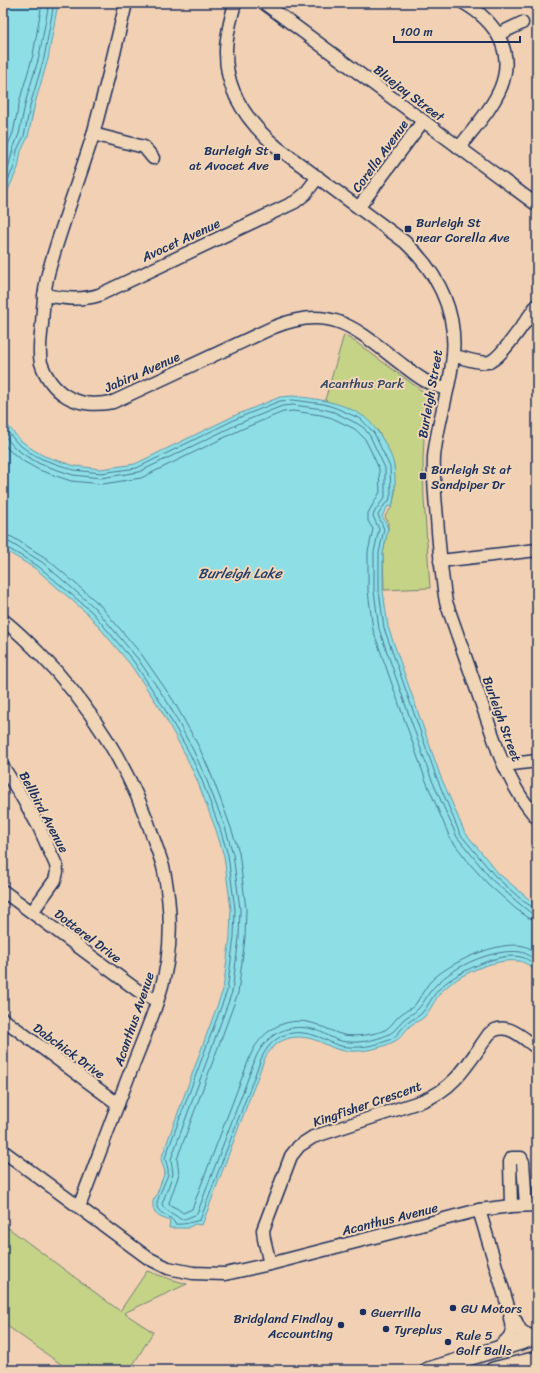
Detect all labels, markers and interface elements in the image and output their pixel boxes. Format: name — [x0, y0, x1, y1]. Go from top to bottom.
scale bar — [394, 18, 520, 44]
text: 100 m — [400, 21, 433, 43]
street label: Bluejay Street — [368, 59, 450, 128]
street label: Corella Avenue — [346, 115, 414, 197]
place label: Burleigh St at Avocet Ave — [189, 139, 269, 177]
marker: Burleigh St at Avocet Ave — [272, 152, 282, 162]
place label: Burleigh St near Corella Ave — [416, 211, 510, 249]
street label: Avocet Avenue — [137, 212, 224, 269]
marker: Burleigh St near Corella Ave — [403, 224, 413, 234]
street label: Jabiru Avenue — [100, 345, 183, 399]
street label: Burleigh Street — [411, 348, 449, 440]
park label: Acanthus Park — [319, 372, 404, 395]
place label: Burleigh St at Sandpiper Dr — [431, 458, 512, 496]
marker: Burleigh St at Sandpiper Dr — [418, 471, 428, 481]
water label: Burleigh Lake — [198, 561, 283, 586]
street label: Burleigh Street — [476, 673, 528, 765]
street label: Bellbird Avenue — [13, 767, 75, 857]
street label: Dotterel Drive — [49, 903, 127, 969]
street label: Acanthus Avenue — [107, 968, 161, 1070]
street label: Dabchick Drive — [28, 1017, 110, 1085]
street label: Kingfisher Crescent — [309, 1074, 425, 1133]
street label: Acanthus Avenue — [338, 1196, 441, 1242]
place label: GU Motors — [461, 1297, 522, 1320]
place label: Guerrilla — [371, 1301, 421, 1324]
marker: GU Motors — [448, 1303, 458, 1313]
place label: Bridgland Findlay Accounting — [233, 1307, 333, 1345]
marker: Guerrilla — [358, 1307, 368, 1317]
place label: Tyreplus — [394, 1318, 442, 1341]
marker: Bridgland Findlay Accounting — [336, 1320, 346, 1330]
marker: Tyreplus — [381, 1324, 391, 1334]
place label: Rule 5 Golf Balls — [456, 1324, 512, 1362]
marker: Rule 5 Golf Balls — [443, 1337, 453, 1347]

